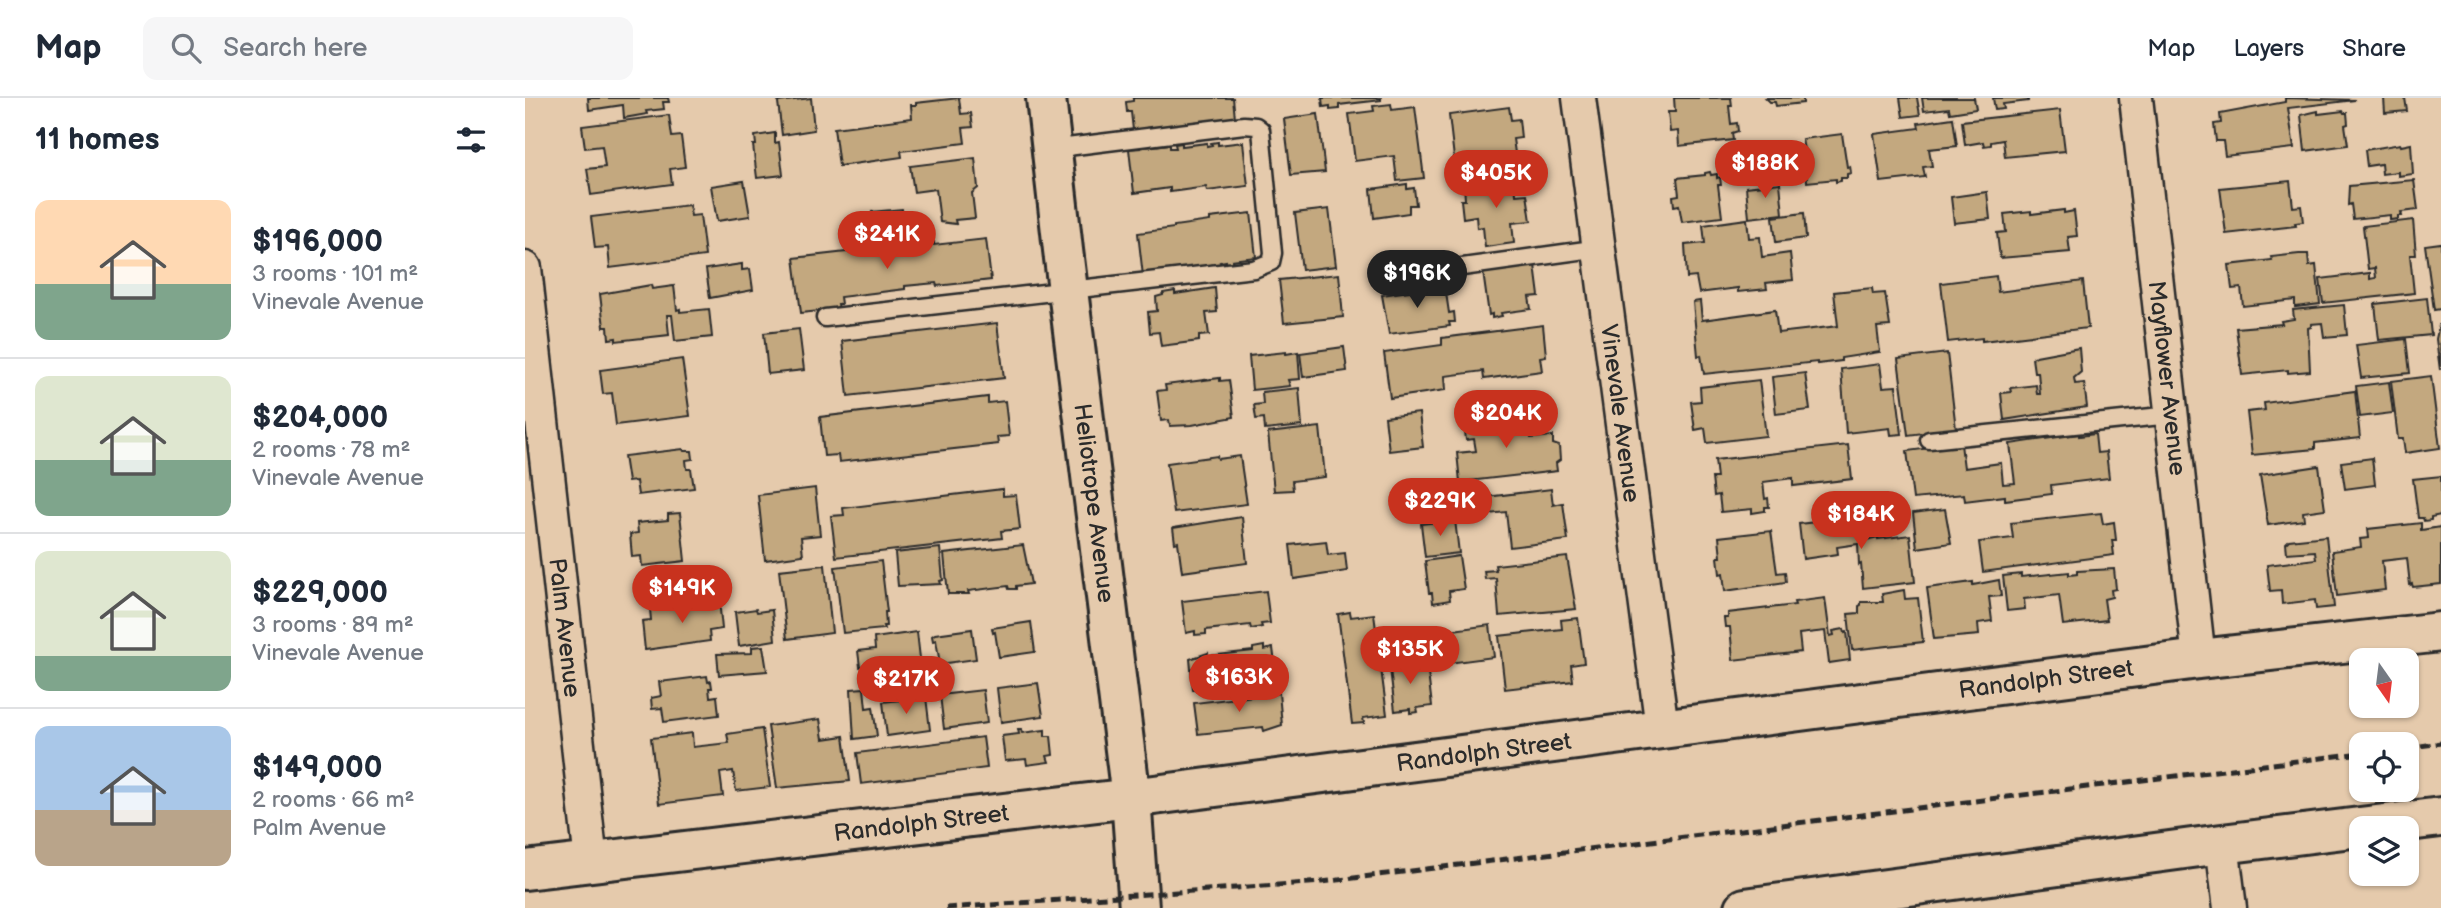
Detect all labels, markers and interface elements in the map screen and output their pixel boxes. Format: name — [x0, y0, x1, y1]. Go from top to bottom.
search box — [143, 17, 633, 80]
text: Map — [35, 28, 101, 68]
icon: search — [167, 29, 205, 67]
text: Search here — [223, 33, 367, 64]
text: Map — [2147, 34, 2195, 63]
text: Layers — [2233, 34, 2304, 63]
text: Share — [2342, 34, 2406, 63]
icon: filters — [452, 121, 490, 159]
text: 11 homes — [35, 122, 159, 158]
pin: $188K — [1716, 140, 1814, 200]
text: $188K — [1731, 149, 1799, 177]
pin: $405K — [1447, 150, 1545, 210]
text: $405K — [1460, 159, 1532, 187]
pin: $241K — [838, 212, 936, 271]
text: $241K — [854, 220, 920, 248]
text: $196,000 — [252, 224, 383, 260]
icon: home — [91, 228, 175, 312]
pin: $196K — [1368, 250, 1466, 310]
text: $196K — [1383, 259, 1451, 287]
text: 3 rooms · 101 m² — [252, 260, 418, 288]
street label: Mayflower Avenue — [2142, 279, 2193, 477]
text: Vinevale Avenue — [252, 288, 424, 316]
street label: Vinevale Avenue — [1594, 322, 1647, 504]
pin: $204K — [1457, 390, 1555, 450]
text: $204K — [1470, 399, 1542, 427]
text: $204,000 — [252, 400, 388, 436]
street label: Heliotrope Avenue — [1068, 402, 1121, 604]
icon: home — [91, 404, 175, 488]
text: 2 rooms · 78 m² — [252, 436, 410, 464]
text: Vinevale Avenue — [252, 464, 424, 492]
pin: $229K — [1391, 478, 1489, 538]
text: $229K — [1404, 487, 1476, 515]
pin: $184K — [1812, 491, 1910, 551]
text: $184K — [1827, 500, 1895, 528]
street label: Palm Avenue — [543, 557, 587, 699]
pin: $149K — [633, 566, 731, 625]
text: $149K — [648, 574, 716, 602]
text: $229,000 — [252, 575, 388, 611]
icon: home — [91, 579, 175, 663]
text: 3 rooms · 89 m² — [252, 611, 414, 639]
pin: $135K — [1361, 626, 1459, 686]
text: $135K — [1376, 635, 1444, 663]
text: Vinevale Avenue — [252, 639, 424, 667]
north arrow — [2349, 648, 2419, 718]
map controls — [2349, 648, 2419, 886]
street label: Randolph Street — [1957, 653, 2136, 705]
pin: $163K — [1190, 654, 1288, 714]
pin: $217K — [857, 656, 955, 716]
text: $163K — [1205, 663, 1273, 691]
text: $217K — [873, 665, 939, 693]
street label: Randolph Street — [1395, 726, 1574, 778]
button: locate — [2349, 732, 2419, 802]
text: $149,000 — [252, 750, 382, 786]
icon: home — [91, 754, 175, 838]
text: 2 rooms · 66 m² — [252, 786, 414, 814]
street label: Randolph Street — [832, 798, 1011, 848]
text: Palm Avenue — [252, 814, 386, 842]
button: layers — [2349, 816, 2419, 886]

